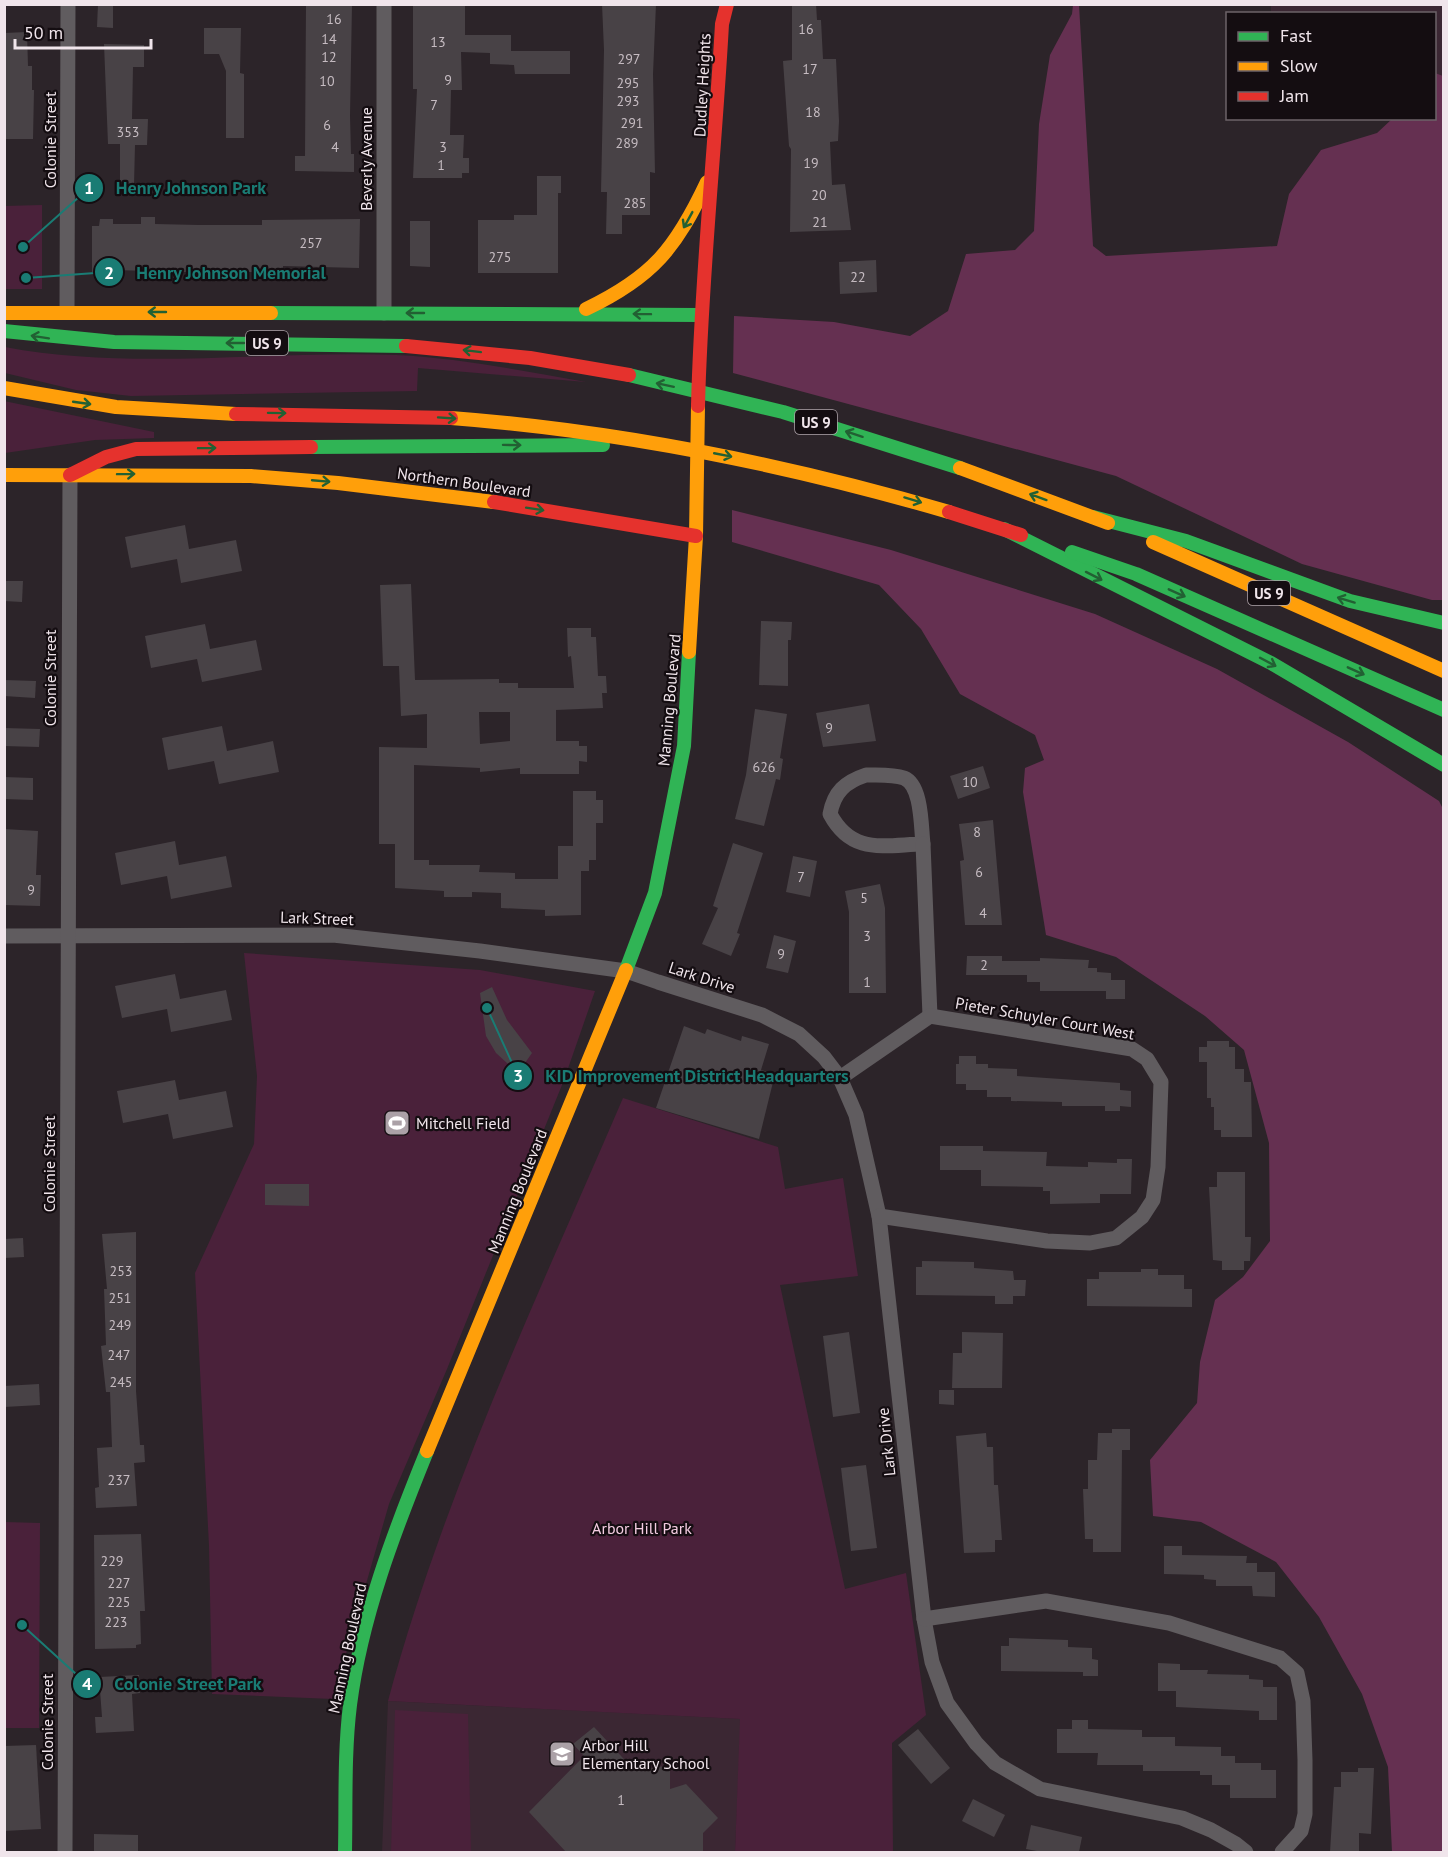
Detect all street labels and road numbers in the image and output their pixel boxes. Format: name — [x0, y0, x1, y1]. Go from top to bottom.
street label: Dudley Heights — [689, 32, 715, 137]
street label: Colonie Street — [40, 91, 60, 188]
street label: Beverly Avenue — [356, 107, 376, 211]
road number: US 9 — [246, 331, 288, 355]
road number: US 9 — [795, 410, 837, 434]
street label: Northern Boulevard — [396, 463, 532, 501]
road number: US 9 — [1248, 581, 1290, 605]
street label: Colonie Street — [40, 629, 60, 726]
street label: Manning Boulevard — [653, 633, 685, 767]
street label: Lark Street — [280, 907, 355, 929]
street label: Lark Drive — [666, 957, 738, 997]
street label: Pieter Schuyler Court West — [954, 992, 1137, 1044]
street label: Colonie Street — [39, 1115, 59, 1212]
street label: Manning Boulevard — [483, 1126, 551, 1256]
street label: Lark Drive — [872, 1407, 900, 1477]
street label: Manning Boulevard — [323, 1581, 371, 1715]
street label: Colonie Street — [37, 1673, 57, 1770]

